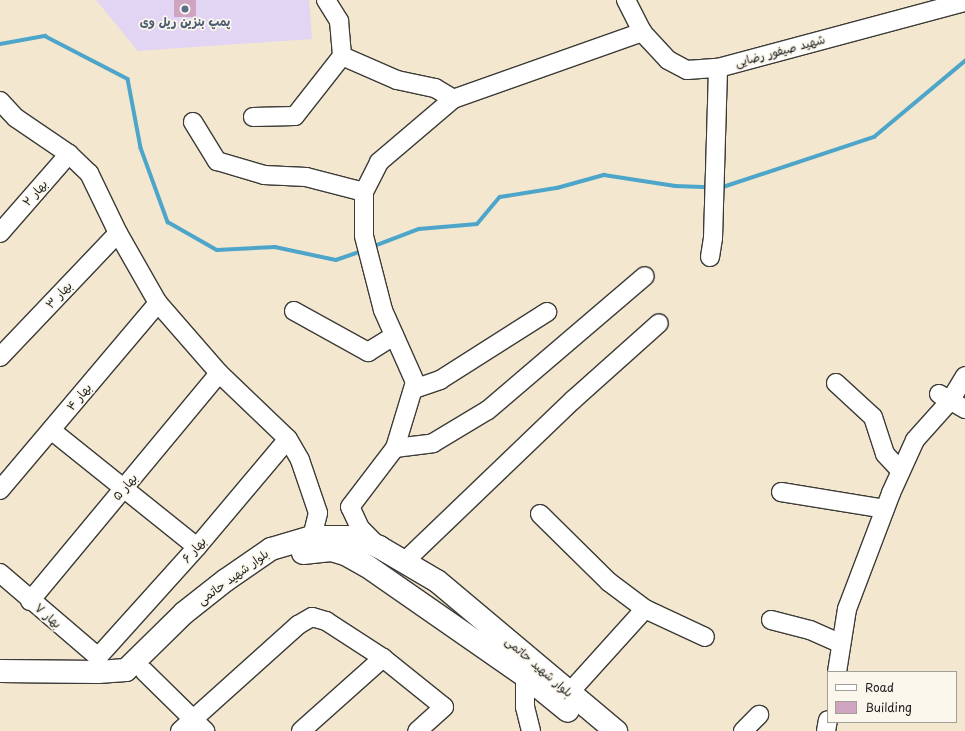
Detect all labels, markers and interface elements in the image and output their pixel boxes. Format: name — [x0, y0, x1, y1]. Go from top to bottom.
marker: پمپ بنزین ریل وی — [180, 4, 190, 14]
place label: پمپ بنزین ریل وی — [140, 15, 230, 29]
street label: شهید صیفور رضایی — [733, 32, 827, 70]
street label: بهار ۲ — [20, 177, 50, 209]
street label: بهار ۳ — [43, 278, 75, 312]
street label: بهار ۴ — [63, 380, 95, 414]
street label: بهار ۵ — [110, 471, 140, 503]
street label: بهار ۶ — [179, 534, 209, 566]
street label: بلوار شهید حاتمی — [194, 546, 272, 608]
street label: بهار ۷ — [32, 601, 64, 631]
street label: بلوار شهید حاتمی — [502, 634, 576, 700]
legend — [827, 671, 957, 723]
text: Road — [865, 678, 894, 696]
text: Building — [865, 698, 912, 716]

